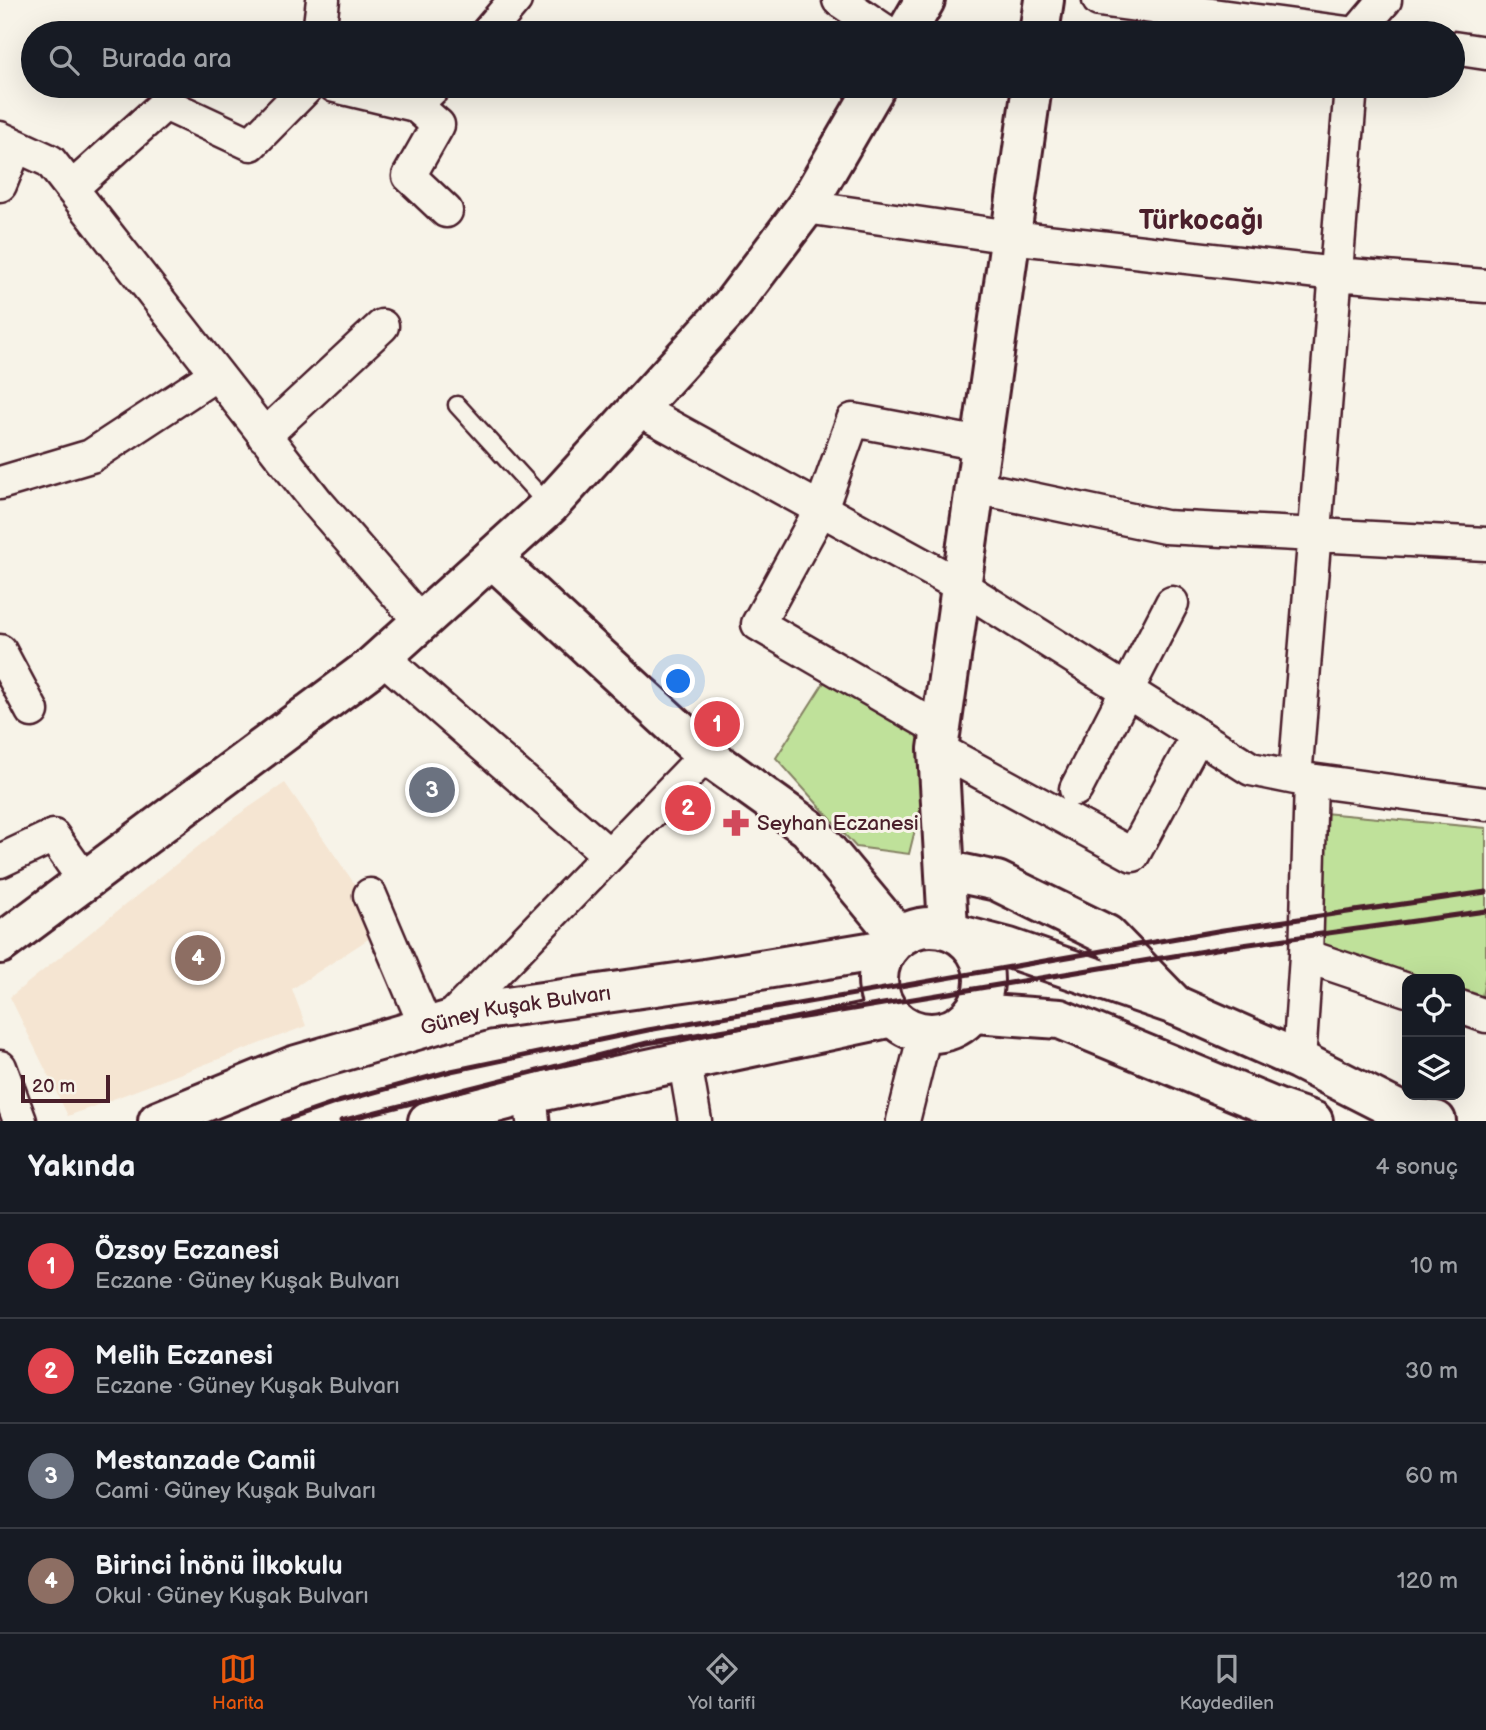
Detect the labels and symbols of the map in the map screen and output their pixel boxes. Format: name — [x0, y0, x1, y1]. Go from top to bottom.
district label: Türkocağı — [1139, 204, 1263, 237]
your location — [661, 664, 695, 698]
pin: 1 — [694, 698, 740, 750]
pin: 3 — [409, 764, 455, 816]
pin: 2 — [665, 782, 711, 834]
pharmacy icon: Seyhan Eczanesi — [721, 808, 751, 838]
place label: Seyhan Eczanesi — [757, 811, 919, 836]
pin: 4 — [175, 932, 221, 984]
street label: Güney Kuşak Bulvarı — [418, 980, 613, 1041]
scale bar — [21, 1072, 110, 1104]

